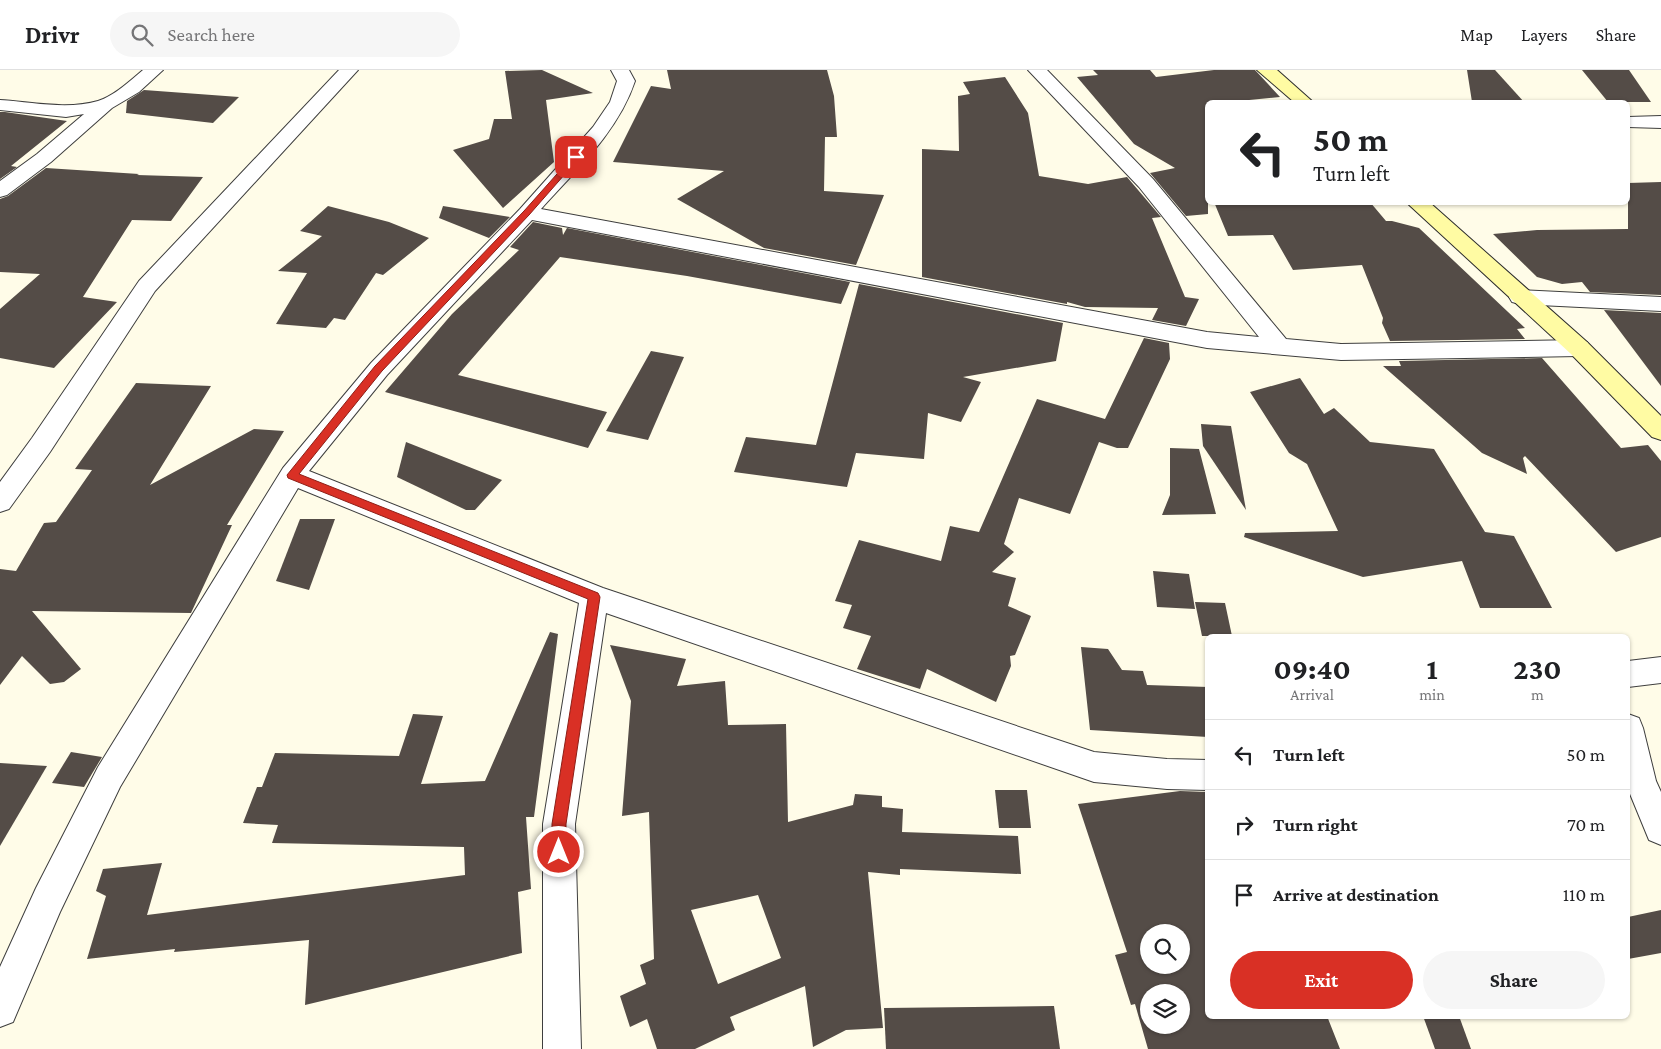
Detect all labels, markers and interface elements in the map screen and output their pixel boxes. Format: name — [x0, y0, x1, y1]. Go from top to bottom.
search box — [110, 12, 460, 57]
text: Drivr — [25, 21, 80, 48]
icon: search — [128, 21, 156, 49]
text: Search here — [168, 24, 255, 45]
text: Map — [1460, 25, 1493, 45]
text: Layers — [1521, 25, 1568, 45]
text: Share — [1596, 25, 1636, 45]
icon: left — [1230, 120, 1295, 185]
text: 50 m — [1313, 120, 1388, 159]
pin — [555, 136, 597, 178]
icon: arrive — [562, 143, 590, 171]
text: Turn left — [1313, 161, 1390, 186]
text: 09:40 — [1273, 652, 1351, 685]
text: 1 — [1426, 652, 1438, 685]
text: 230 — [1513, 652, 1562, 685]
text: Arrival — [1290, 686, 1334, 703]
text: min — [1419, 686, 1445, 703]
text: m — [1531, 686, 1544, 703]
icon: left — [1230, 741, 1258, 769]
text: Turn left — [1273, 744, 1345, 765]
text: 50 m — [1566, 744, 1605, 765]
icon: right — [1230, 811, 1258, 839]
text: Turn right — [1273, 814, 1358, 835]
text: 70 m — [1567, 814, 1605, 835]
position arrow — [532, 825, 584, 877]
icon: arrive — [1230, 881, 1258, 909]
text: Arrive at destination — [1273, 884, 1439, 905]
text: 110 m — [1563, 884, 1605, 905]
map controls — [1140, 924, 1190, 1034]
button: search — [1140, 924, 1190, 974]
button: Exit — [1230, 951, 1413, 1009]
button: Share — [1423, 951, 1605, 1009]
button: layers — [1140, 984, 1190, 1034]

